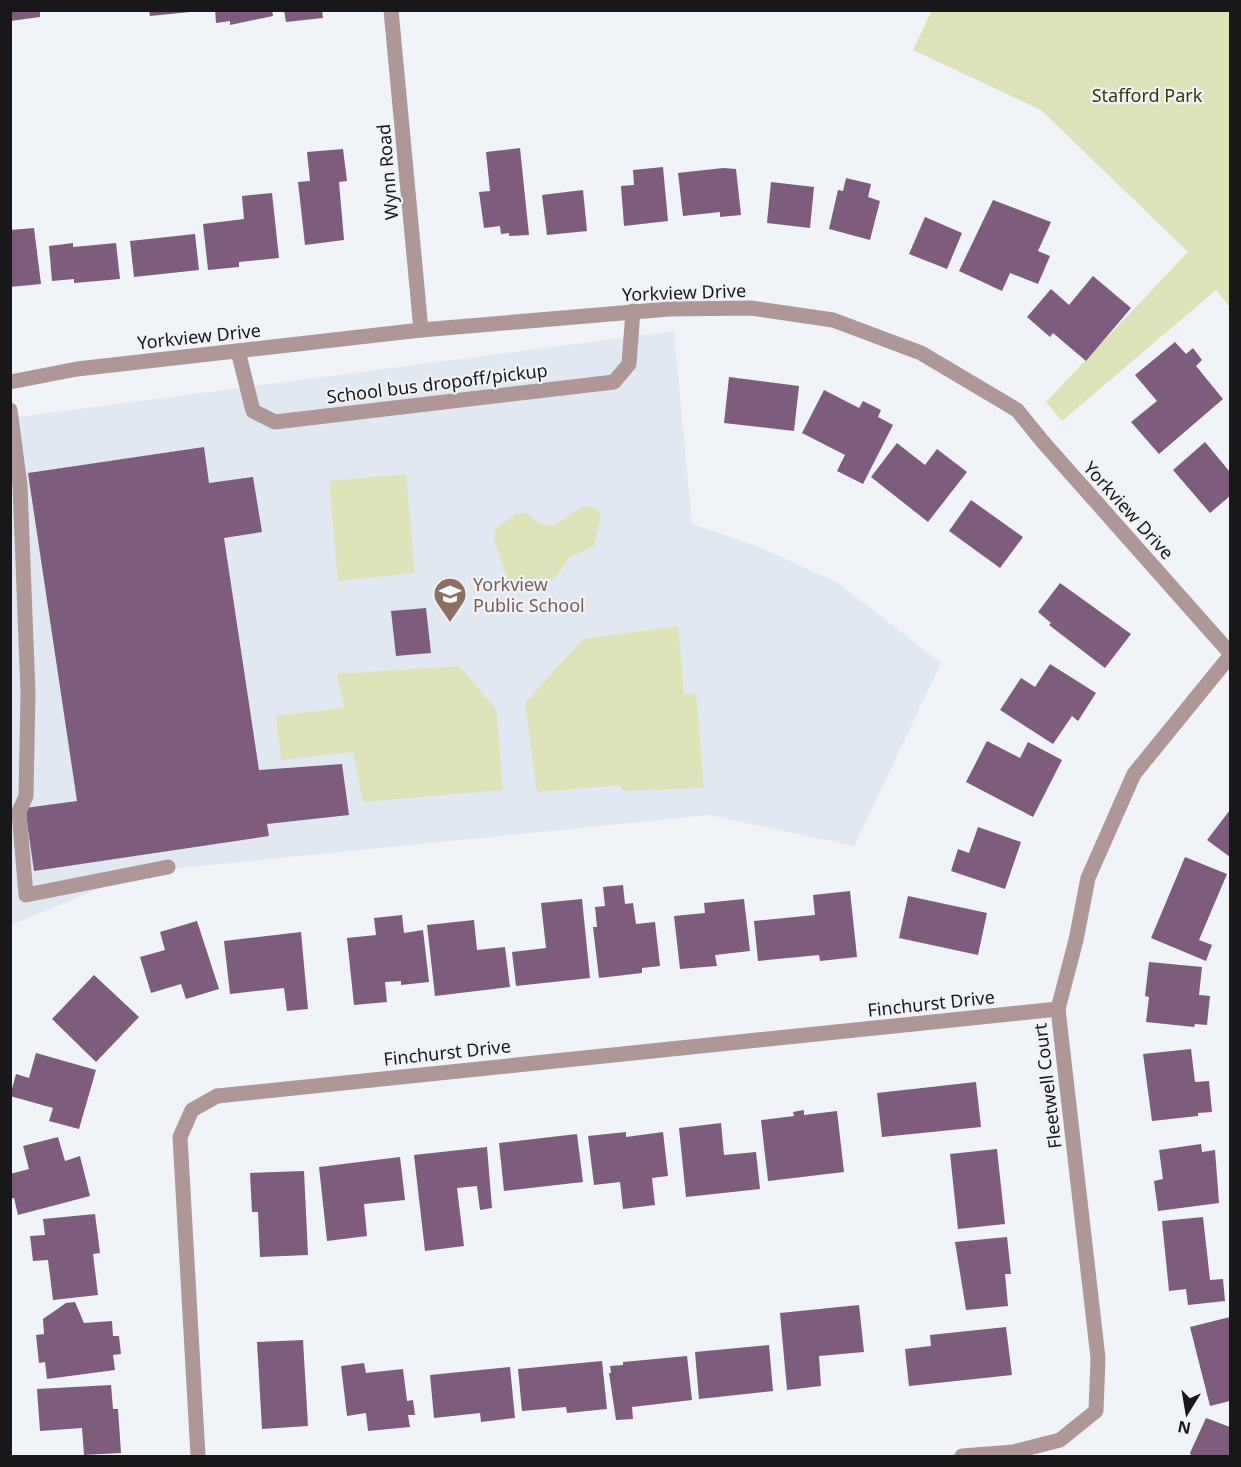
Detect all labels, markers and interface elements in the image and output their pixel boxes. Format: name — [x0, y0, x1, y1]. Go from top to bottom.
park label: Stafford Park — [1092, 83, 1203, 107]
street label: Wynn Road — [371, 123, 403, 221]
street label: Yorkview Drive — [622, 278, 746, 306]
street label: Yorkview Drive — [136, 318, 262, 354]
street label: School bus dropoff/pickup — [325, 358, 549, 408]
street label: Yorkview Drive — [1079, 456, 1179, 564]
place label: Yorkview Public School — [473, 572, 585, 617]
school or university icon: Yorkview Public School — [432, 576, 468, 623]
street label: Finchurst Drive — [866, 984, 996, 1022]
street label: Fleetwell Court — [1027, 1021, 1067, 1150]
street label: Finchurst Drive — [382, 1033, 512, 1071]
north arrow — [1157, 1383, 1217, 1443]
text: N — [1176, 1416, 1193, 1440]

